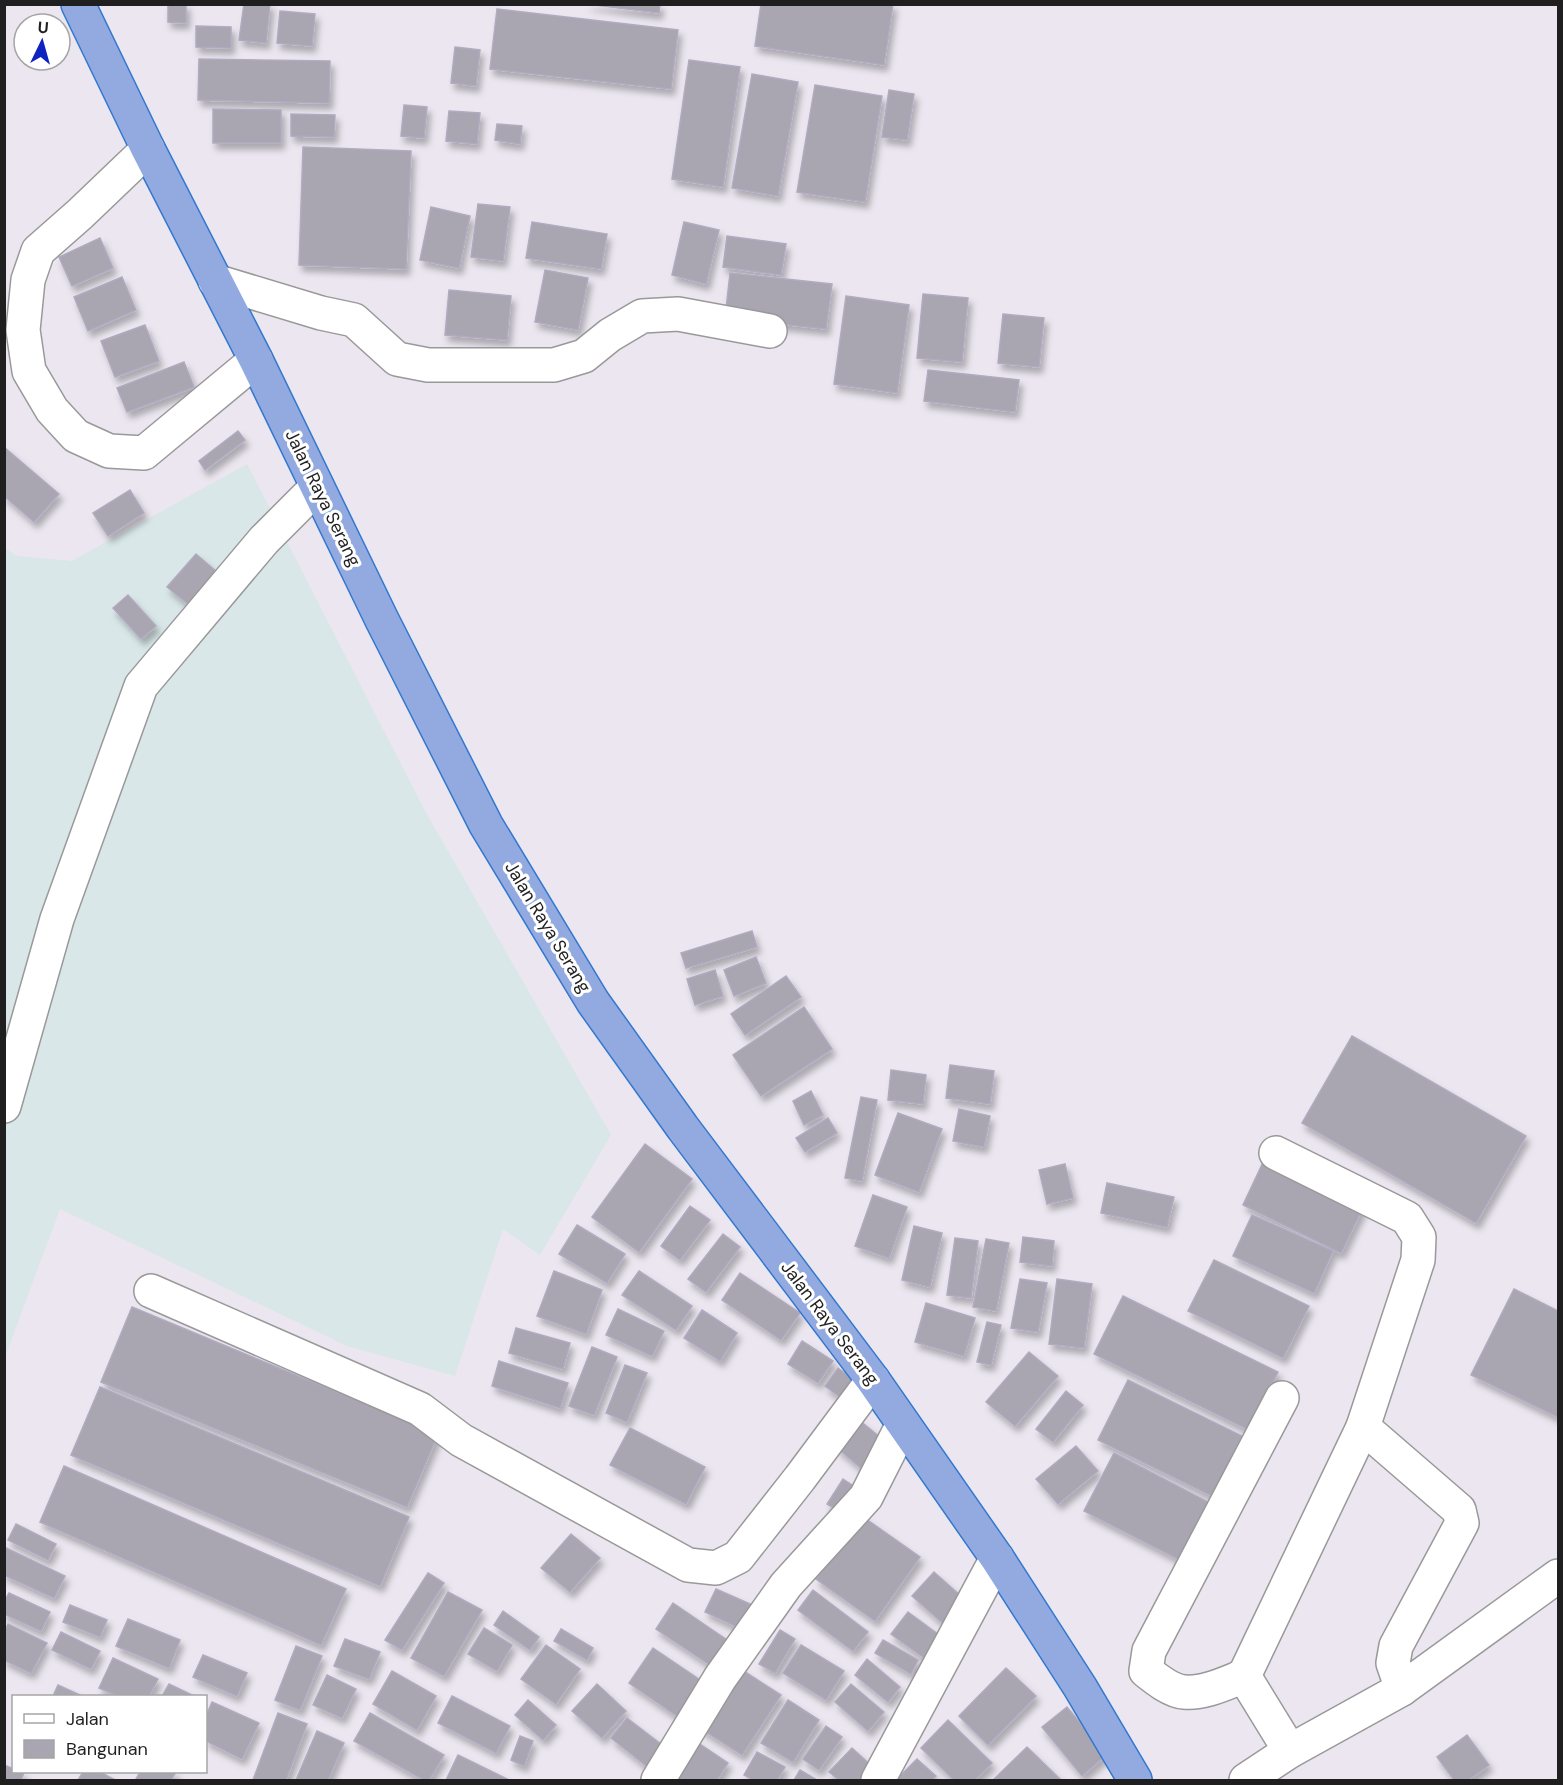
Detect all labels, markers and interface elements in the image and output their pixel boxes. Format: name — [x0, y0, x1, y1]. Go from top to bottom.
north arrow — [12, 12, 72, 72]
text: U — [37, 17, 50, 38]
street label: Jalan Raya Serang — [280, 426, 366, 570]
street label: Jalan Raya Serang — [499, 857, 597, 997]
street label: Jalan Raya Serang — [776, 1256, 884, 1390]
legend — [12, 1695, 207, 1773]
text: Jalan — [66, 1707, 109, 1731]
text: Bangunan — [66, 1737, 148, 1761]

